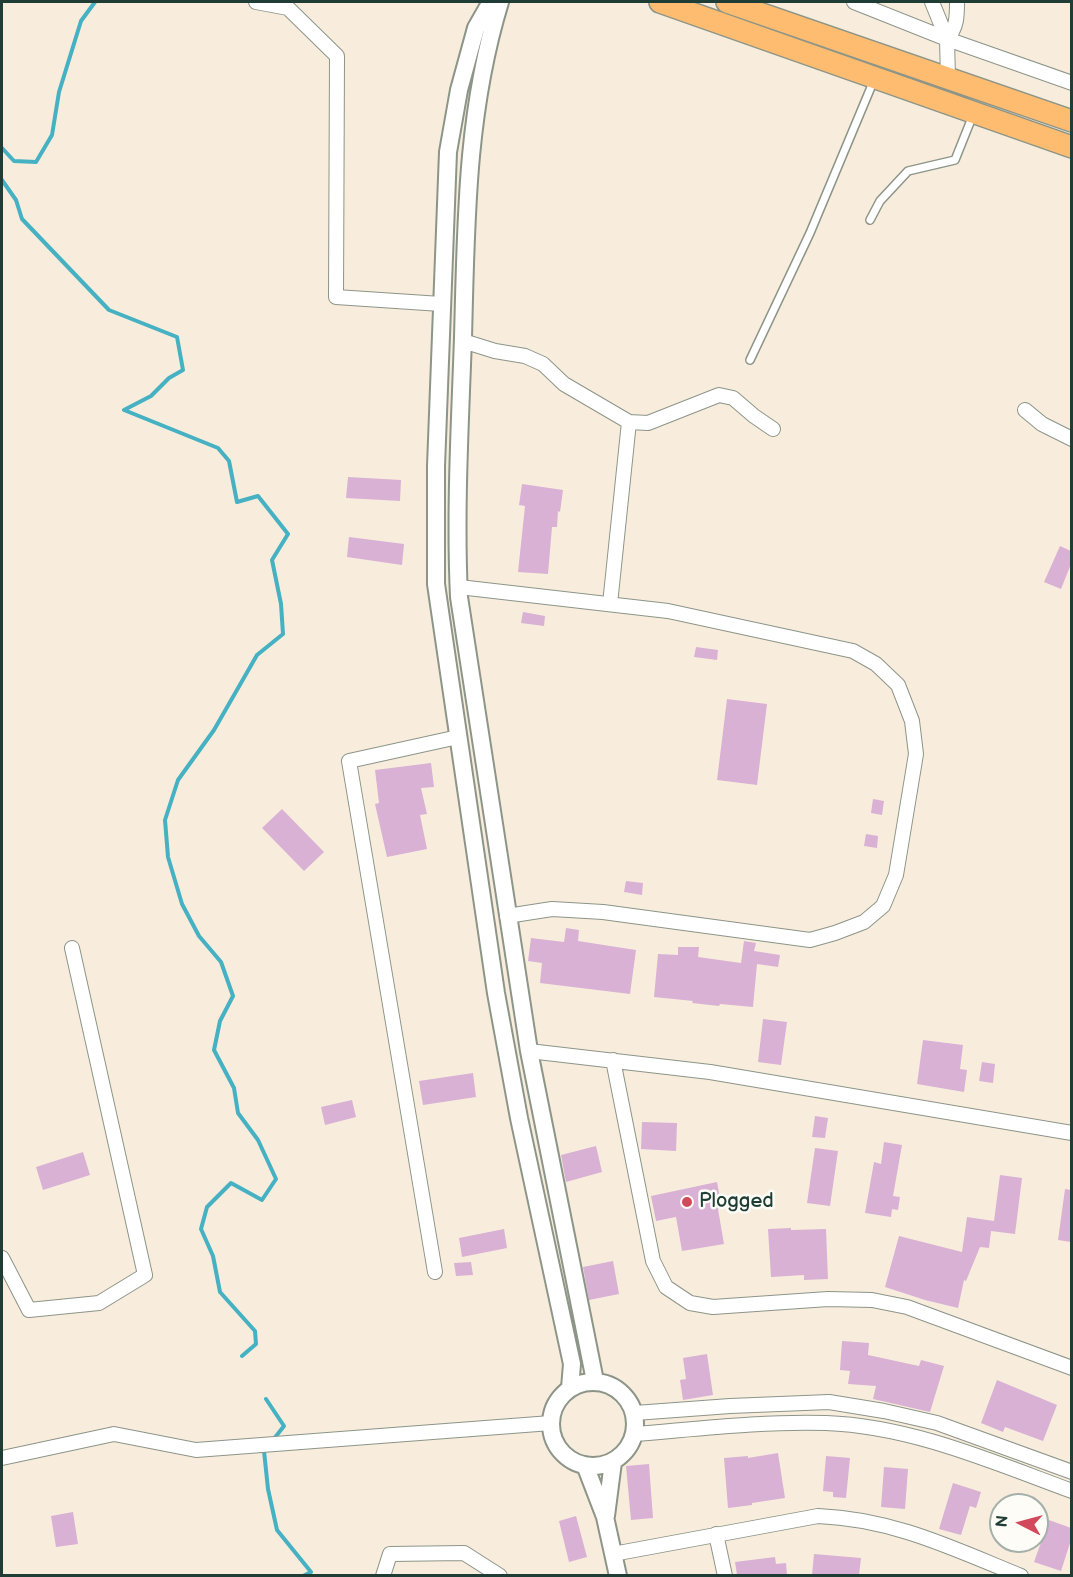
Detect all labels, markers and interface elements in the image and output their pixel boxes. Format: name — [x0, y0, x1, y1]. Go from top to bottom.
place label: Plogged — [699, 1190, 774, 1214]
marker: Plogged — [680, 1195, 694, 1209]
north arrow — [989, 1493, 1049, 1553]
text: N — [993, 1514, 1013, 1528]

